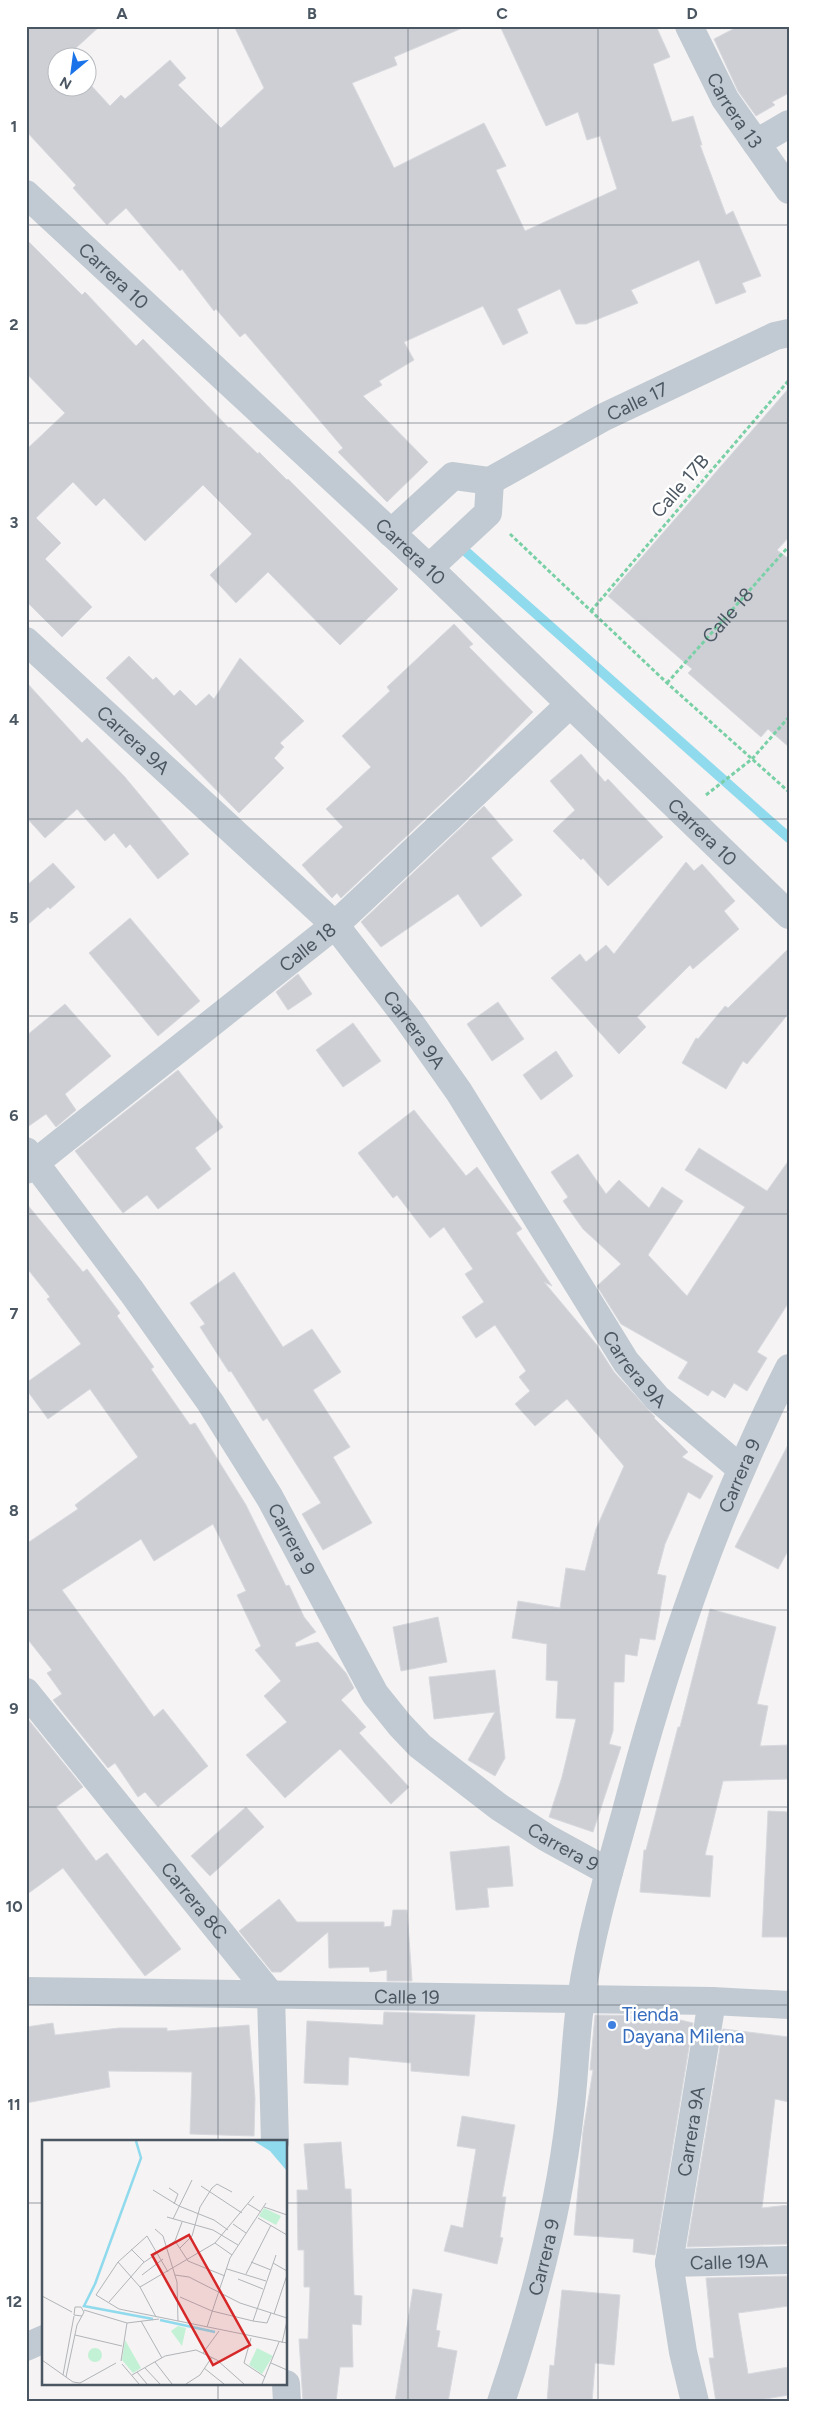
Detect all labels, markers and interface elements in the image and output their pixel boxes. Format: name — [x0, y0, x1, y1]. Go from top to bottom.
text: A — [116, 4, 128, 23]
text: B — [307, 4, 317, 23]
text: C — [496, 4, 508, 23]
text: D — [686, 4, 698, 23]
north arrow — [48, 48, 98, 98]
street label: Carrera 13 — [702, 69, 767, 153]
text: N — [57, 73, 75, 93]
text: 1 — [11, 117, 17, 136]
street label: Carrera 10 — [74, 237, 154, 314]
text: 2 — [9, 315, 19, 334]
street label: Calle 17 — [603, 377, 671, 426]
street label: Calle 17B — [646, 450, 714, 522]
text: 3 — [10, 513, 19, 532]
street label: Carrera 10 — [371, 513, 451, 589]
street label: Calle 18 — [697, 583, 758, 647]
street label: Carrera 9A — [92, 700, 175, 779]
text: 4 — [9, 710, 19, 729]
street label: Carrera 10 — [663, 793, 742, 871]
text: 5 — [9, 908, 19, 927]
street label: Calle 18 — [274, 917, 340, 977]
street label: Carrera 9A — [378, 986, 451, 1073]
text: 6 — [9, 1106, 19, 1125]
text: 7 — [10, 1304, 19, 1323]
street label: Carrera 9A — [598, 1326, 671, 1413]
street label: Carrera 9 — [713, 1435, 765, 1516]
street label: Carrera 9 — [263, 1499, 321, 1579]
text: 8 — [9, 1501, 19, 1520]
text: 9 — [9, 1699, 19, 1718]
street label: Carrera 9 — [523, 1817, 603, 1876]
street label: Carrera 8C — [156, 1857, 233, 1944]
text: 10 — [5, 1897, 23, 1916]
street label: Calle 19 — [374, 1985, 440, 2009]
place label: Tienda Dayana Milena — [622, 2003, 744, 2048]
marker: Tienda Dayana Milena — [606, 2019, 618, 2031]
street label: Carrera 9A — [672, 2084, 709, 2178]
text: 11 — [7, 2095, 21, 2114]
inset map — [42, 2140, 288, 2386]
street label: Carrera 9 — [523, 2217, 564, 2298]
street label: Calle 19A — [690, 2249, 769, 2274]
text: 12 — [6, 2292, 22, 2311]

